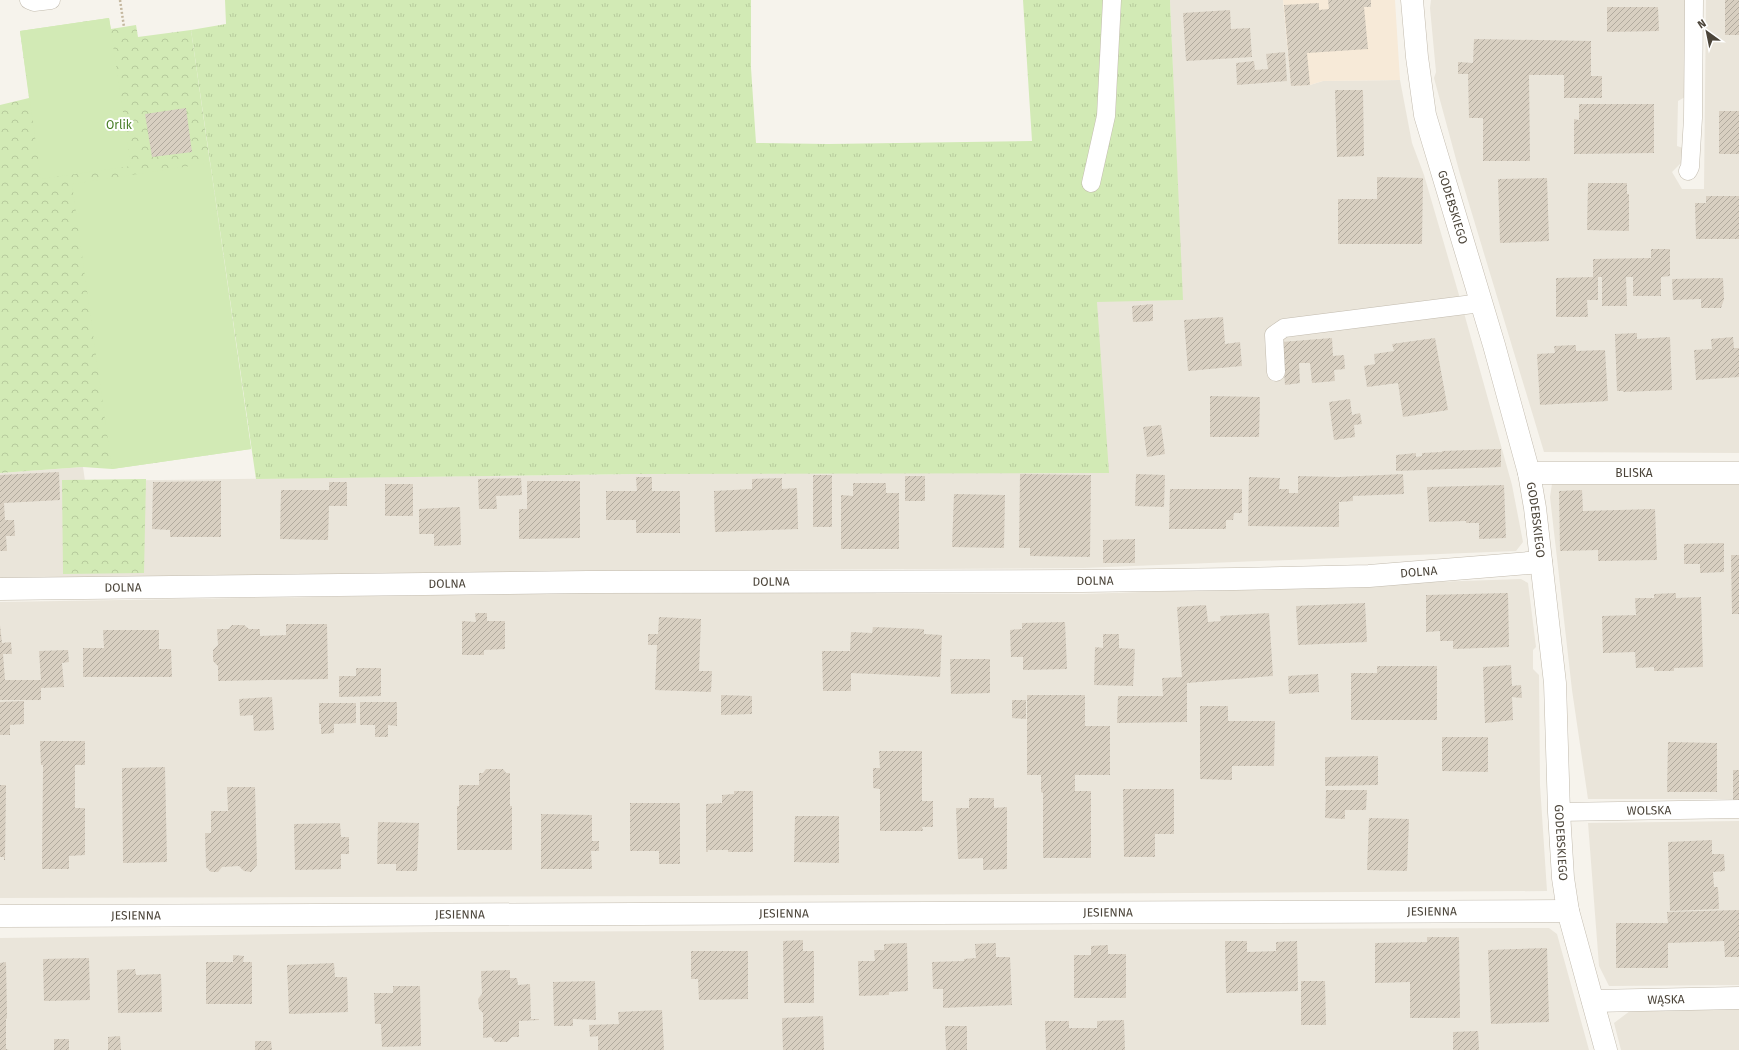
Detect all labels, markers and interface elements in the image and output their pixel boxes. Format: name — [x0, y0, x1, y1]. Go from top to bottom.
north arrow — [1687, 12, 1727, 52]
text: N — [1695, 17, 1708, 31]
park label: Orlik — [106, 118, 133, 132]
street label: GODEBSKIEGO — [1435, 169, 1470, 246]
street label: BLISKA — [1615, 466, 1653, 480]
street label: GODEBSKIEGO — [1524, 481, 1548, 559]
street label: DOLNA — [1400, 563, 1438, 580]
street label: DOLNA — [1076, 574, 1114, 588]
street label: DOLNA — [752, 575, 790, 589]
street label: DOLNA — [428, 576, 466, 591]
street label: DOLNA — [104, 580, 142, 595]
street label: WOLSKA — [1627, 803, 1671, 818]
street label: GODEBSKIEGO — [1552, 804, 1570, 881]
street label: JESIENNA — [1407, 904, 1457, 919]
street label: JESIENNA — [1083, 905, 1133, 920]
street label: JESIENNA — [759, 906, 809, 921]
street label: JESIENNA — [435, 907, 485, 922]
street label: JESIENNA — [111, 908, 161, 923]
street label: WĄSKA — [1647, 992, 1685, 1007]

